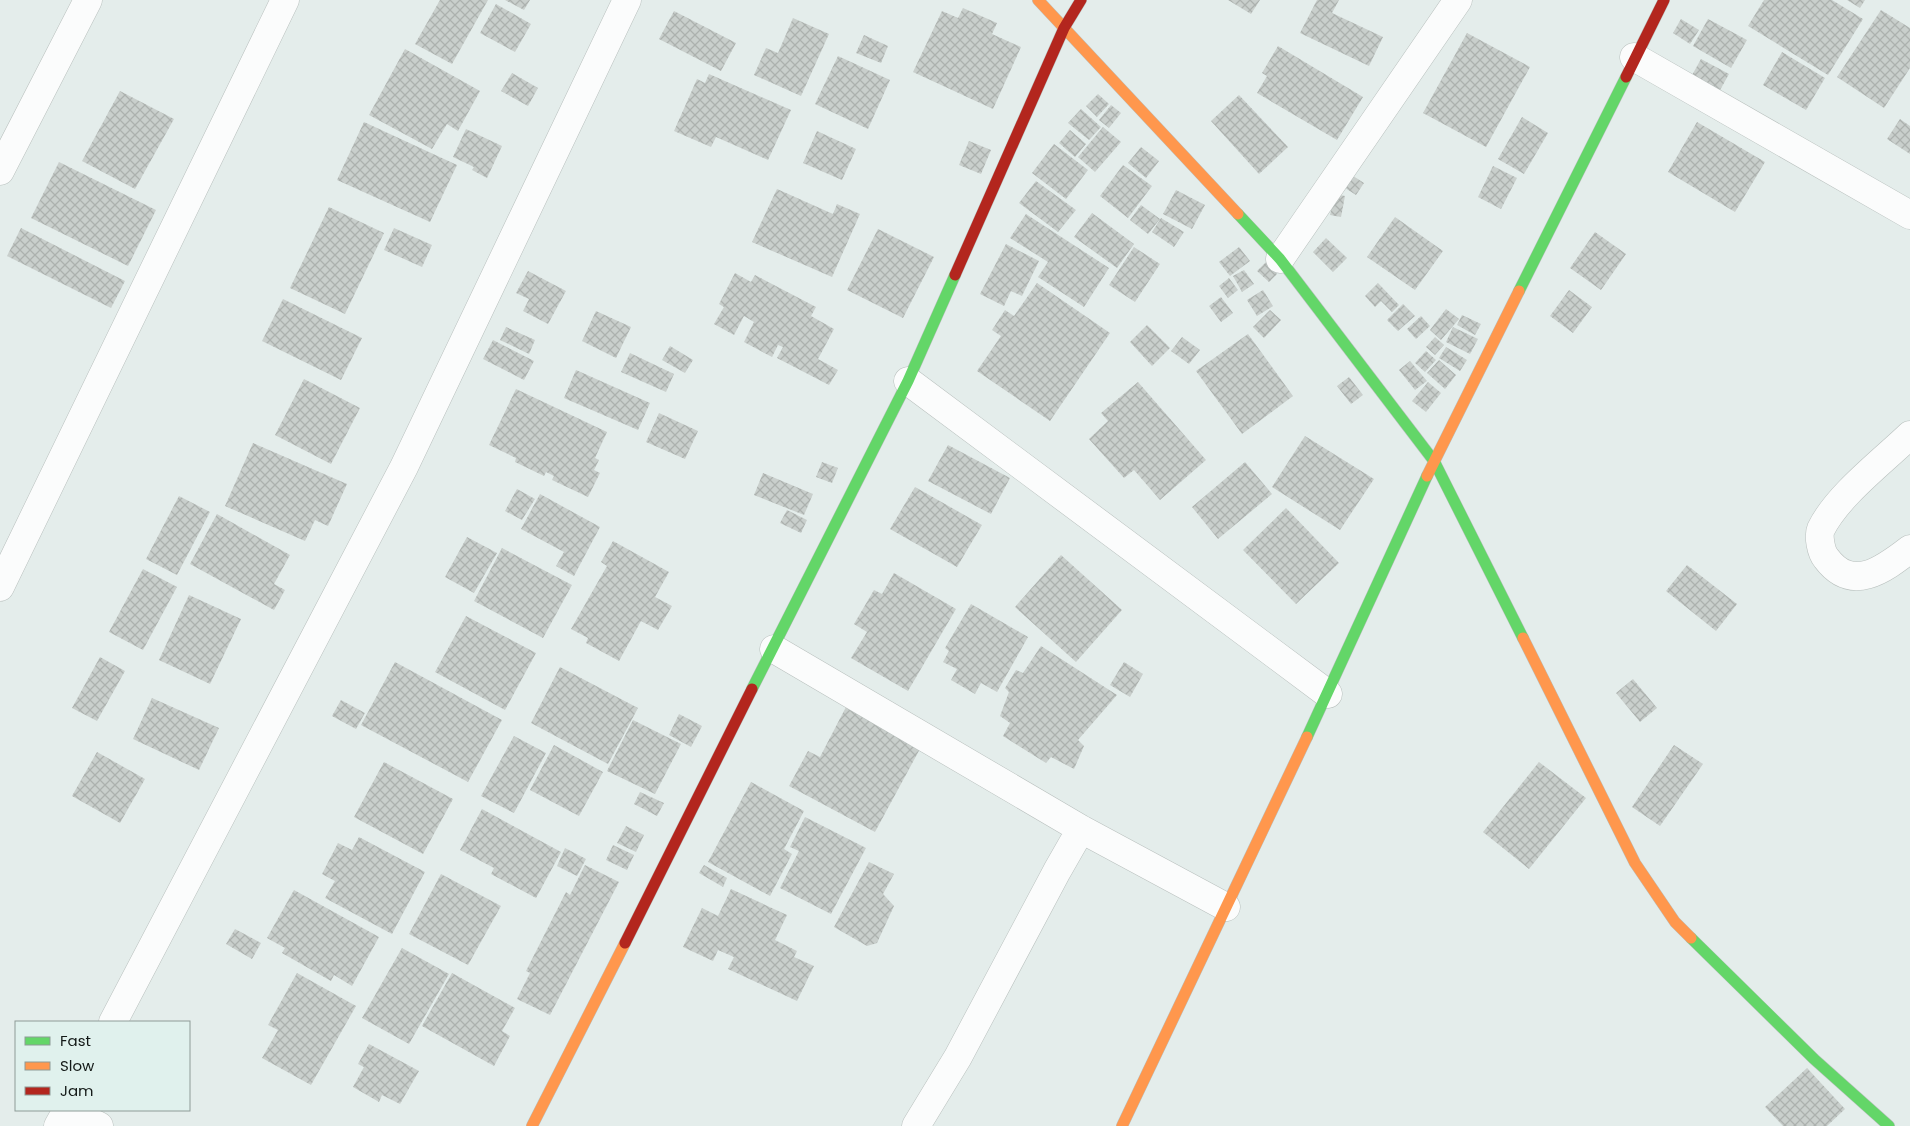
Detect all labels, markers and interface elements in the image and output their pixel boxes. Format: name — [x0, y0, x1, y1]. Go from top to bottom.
legend — [15, 1021, 190, 1111]
text: Fast — [60, 1030, 91, 1051]
text: Slow — [60, 1055, 95, 1076]
text: Jam — [60, 1080, 94, 1101]

